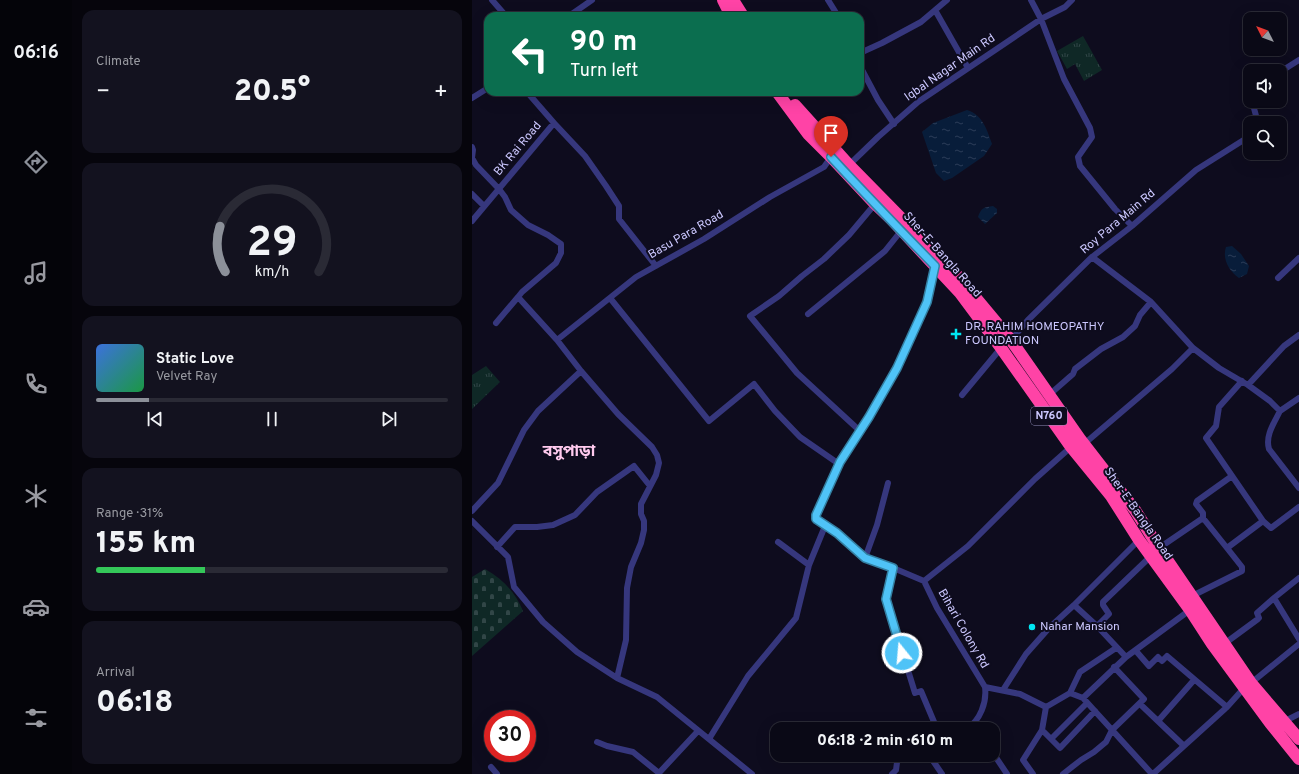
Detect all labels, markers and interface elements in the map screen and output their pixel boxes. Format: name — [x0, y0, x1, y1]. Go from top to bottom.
north arrow — [1243, 12, 1287, 56]
map controls — [1243, 12, 1287, 160]
text: 90 m — [570, 25, 637, 61]
icon: left — [504, 28, 556, 80]
street label: Iqbal Nagar Main Rd — [901, 31, 999, 105]
text: 06:16 — [13, 42, 59, 65]
text: Climate — [96, 54, 141, 70]
text: Turn left — [570, 60, 638, 83]
button: sound — [1243, 64, 1287, 108]
text: 20.5° — [234, 74, 310, 111]
text: − — [96, 79, 110, 106]
text: + — [434, 79, 448, 106]
pin — [814, 116, 848, 157]
button: search — [1243, 116, 1287, 160]
street label: BK Rai Road — [491, 118, 545, 180]
icon: arrive — [820, 122, 842, 144]
icon: directions — [22, 148, 50, 176]
street label: Roy Para Main Rd — [1077, 186, 1159, 258]
street label: Basu Para Road — [645, 207, 727, 263]
street label: Sher-E-Bangla Road — [899, 209, 985, 301]
text: 29 — [247, 218, 298, 271]
icon: music — [22, 259, 50, 287]
text: km/h — [255, 263, 289, 281]
place label: DR. RAHIM HOMEOPATHY FOUNDATION — [965, 319, 1105, 349]
marker: DR. RAHIM HOMEOPATHY FOUNDATION — [950, 328, 962, 340]
text: Static Love — [156, 350, 234, 369]
text: Velvet Ray — [156, 369, 217, 385]
icon: phone — [22, 370, 50, 398]
road number: N760 — [1031, 407, 1067, 425]
icon: previous — [144, 408, 166, 430]
icon: pause — [261, 408, 283, 430]
icon: next — [378, 408, 400, 430]
district label: বসুপাড়া — [542, 442, 596, 462]
street label: Sher-E-Bangla Road — [1100, 465, 1176, 563]
icon: climate — [22, 482, 50, 510]
text: Range · 31% — [96, 506, 163, 522]
text: 155 km — [96, 526, 196, 563]
street label: Bihari Colony Rd — [934, 586, 992, 672]
icon: car — [22, 593, 50, 621]
place label: Nahar Mansion — [1040, 619, 1120, 635]
marker: Nahar Mansion — [1027, 622, 1037, 632]
position arrow — [881, 632, 923, 674]
text: Arrival — [96, 665, 135, 681]
text: 06:18 — [96, 685, 173, 722]
icon: filters — [22, 704, 50, 732]
speed limit sign: 30 — [484, 710, 536, 762]
text: 06:18 · 2 min · 610 m — [817, 732, 953, 751]

